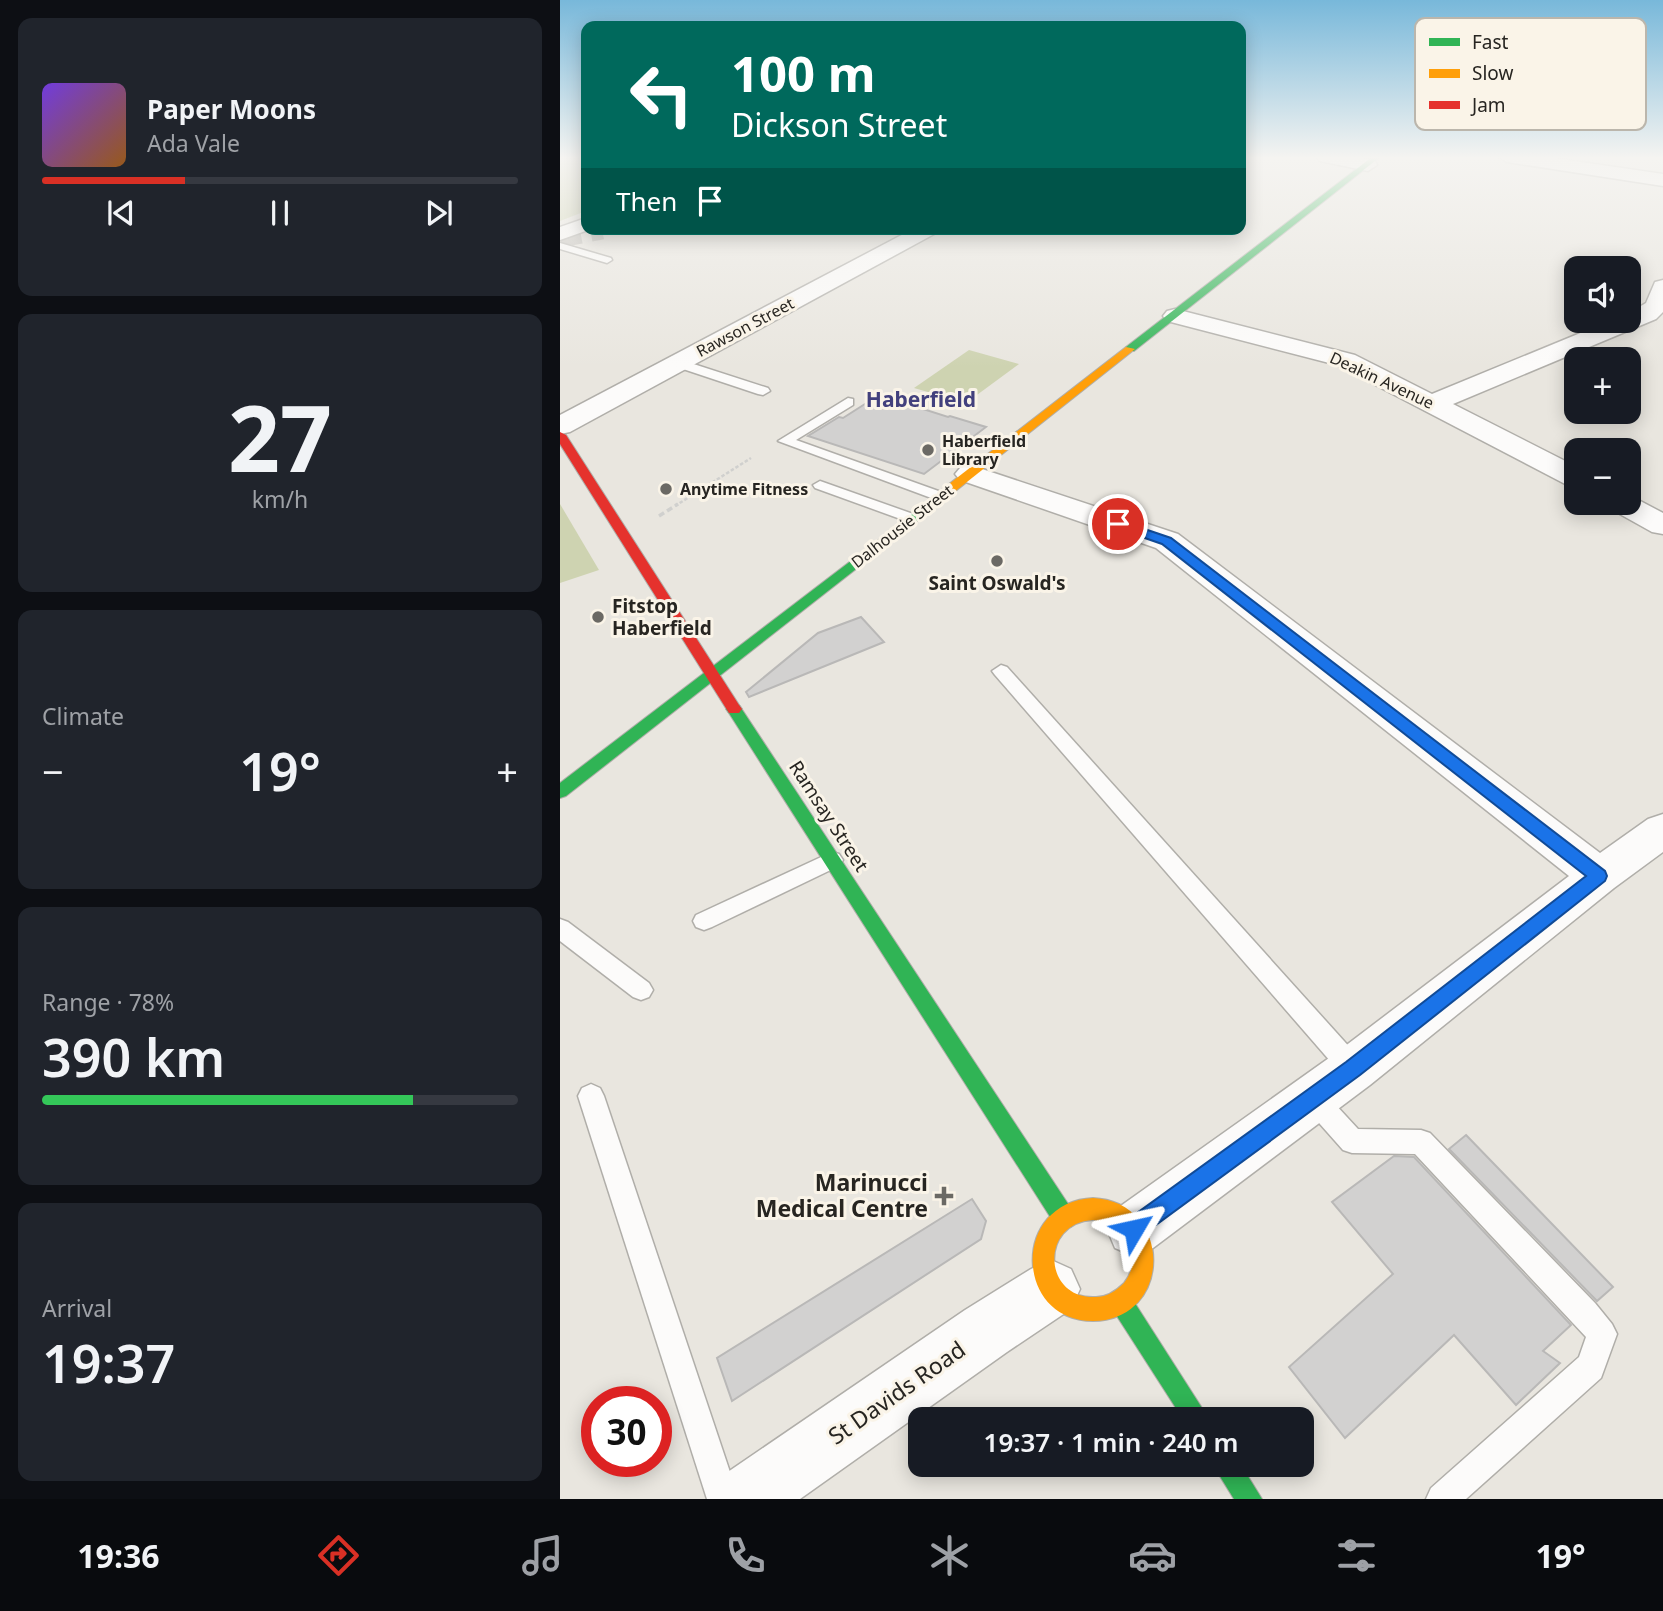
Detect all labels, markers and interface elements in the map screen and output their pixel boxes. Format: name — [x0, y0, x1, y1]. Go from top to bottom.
legend — [1415, 18, 1646, 130]
text: Fast — [1472, 29, 1509, 55]
text: 100 m — [731, 40, 876, 106]
icon: left — [616, 49, 707, 140]
text: Slow — [1472, 60, 1513, 86]
text: Paper Moons — [147, 91, 316, 127]
text: Jam — [1470, 92, 1506, 118]
text: Dickson Street — [731, 103, 947, 146]
text: Ada Vale — [147, 127, 240, 159]
icon: arrive — [691, 182, 729, 220]
text: Then — [616, 183, 677, 219]
icon: previous — [102, 194, 140, 232]
icon: pause — [261, 194, 299, 232]
icon: next — [420, 194, 458, 232]
map controls — [1564, 256, 1641, 515]
button: sound — [1564, 256, 1641, 333]
street label: Rawson Street — [692, 292, 798, 362]
street label: Deakin Avenue — [1326, 346, 1438, 414]
button: + — [1564, 347, 1641, 424]
text: 27 — [228, 375, 332, 499]
district label: Haberfield — [866, 385, 976, 413]
place label: Haberfield Library — [942, 430, 1026, 470]
button: − — [1564, 438, 1641, 515]
marker: Haberfield Library — [920, 442, 936, 458]
place label: Anytime Fitness — [680, 478, 808, 500]
street label: Dalhousie Street — [846, 479, 958, 573]
marker: Anytime Fitness — [658, 481, 674, 497]
text: km/h — [252, 483, 308, 515]
pin — [1088, 494, 1148, 554]
icon: arrive — [1099, 505, 1137, 543]
marker: Saint Oswald's — [989, 553, 1005, 569]
place label: Saint Oswald's — [929, 570, 1065, 596]
place label: Fitstop Haberfield — [612, 593, 712, 641]
marker: Fitstop Haberfield — [590, 609, 606, 625]
text: Climate — [42, 700, 124, 732]
text: 19° — [239, 735, 321, 806]
text: − — [42, 745, 64, 797]
text: + — [496, 745, 518, 797]
street label: Ramsay Street — [783, 755, 875, 877]
text: Range · 78% — [42, 986, 174, 1018]
text: 390 km — [42, 1021, 225, 1092]
place label: Marinucci Medical Centre — [756, 1166, 928, 1224]
marker: Marinucci Medical Centre — [934, 1186, 954, 1206]
position arrow — [1097, 1192, 1171, 1266]
text: Arrival — [42, 1292, 112, 1324]
text: 19:37 — [42, 1327, 175, 1398]
street label: St Davids Road — [821, 1333, 971, 1451]
speed limit sign: 30 — [581, 1386, 672, 1477]
text: 19:37 · 1 min · 240 m — [984, 1424, 1238, 1460]
icon: directions — [314, 1531, 363, 1580]
icon: music — [518, 1531, 567, 1580]
icon: phone — [721, 1531, 770, 1580]
icon: climate — [925, 1531, 974, 1580]
icon: car — [1128, 1531, 1177, 1580]
icon: filters — [1332, 1531, 1381, 1580]
text: 19:36 — [77, 1534, 160, 1577]
text: 19° — [1535, 1534, 1586, 1577]

